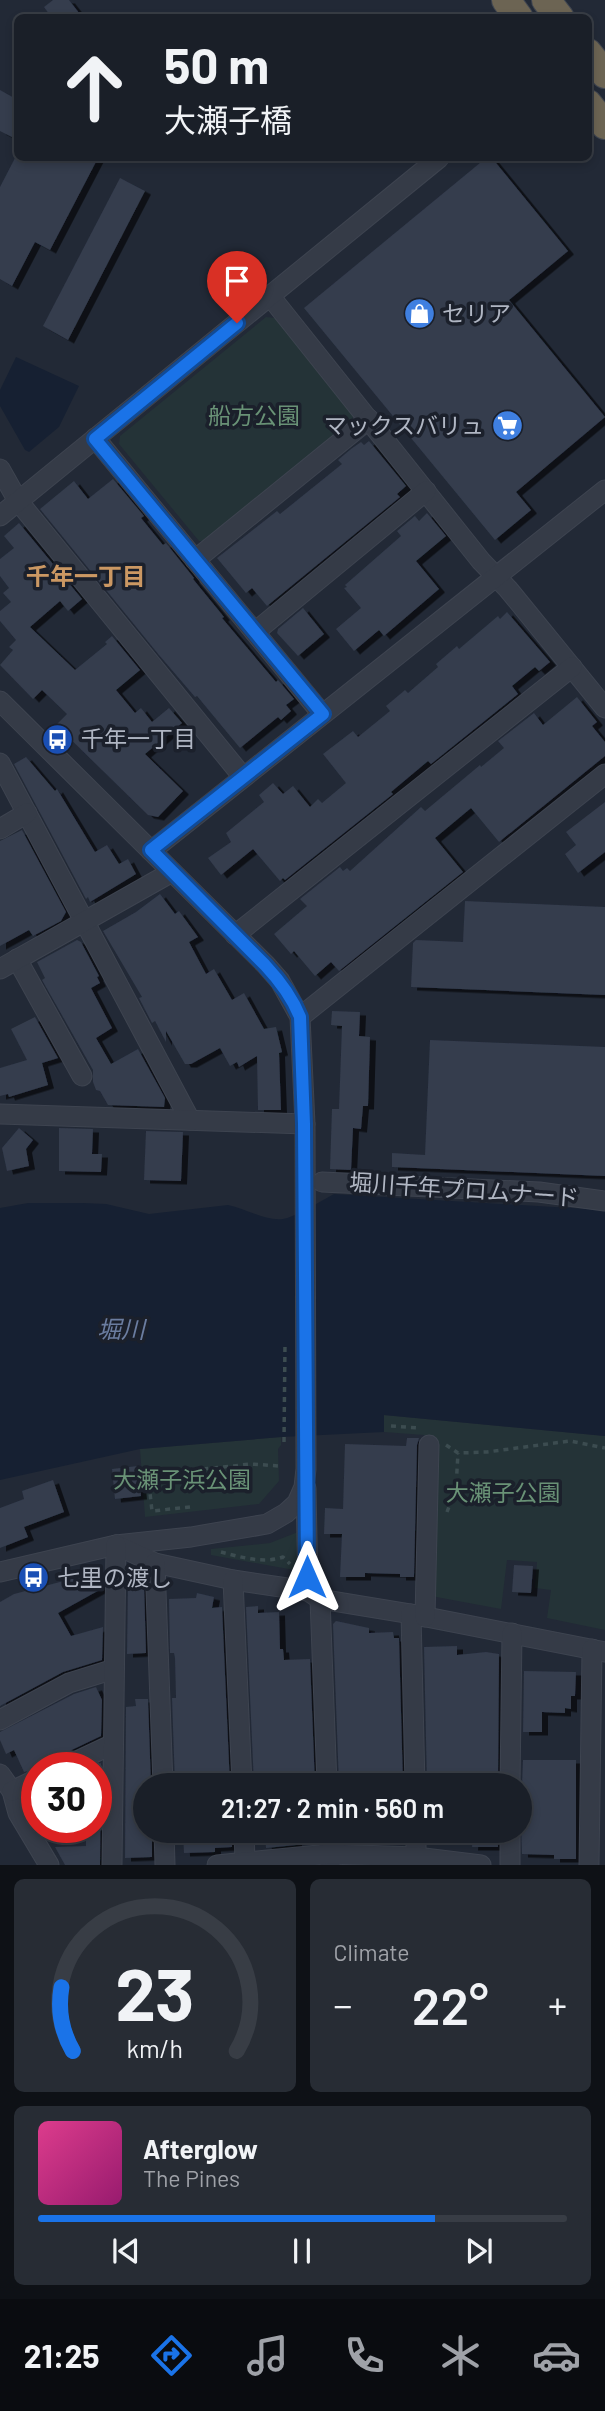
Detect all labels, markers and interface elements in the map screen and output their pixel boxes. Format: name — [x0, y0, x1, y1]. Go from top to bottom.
text: 50 m — [164, 35, 269, 94]
icon: ahead — [49, 42, 140, 133]
text: 大瀬子橋 — [164, 100, 292, 138]
pin — [207, 251, 267, 323]
icon: arrive — [218, 262, 256, 300]
shop icon: セリア — [402, 297, 436, 331]
place label: セリア — [442, 299, 511, 327]
park label: 船方公園 — [208, 401, 300, 429]
supermarket icon: マックスバリュ — [490, 409, 524, 443]
place label: マックスバリュ — [324, 411, 484, 439]
district label: 千年一丁目 — [26, 561, 146, 590]
bus stop icon: 千年一丁目 — [41, 722, 75, 756]
place label: 千年一丁目 — [81, 724, 196, 752]
street label: 堀川千年プロムナード — [348, 1167, 580, 1211]
water label: 堀川 — [97, 1314, 148, 1343]
park label: 大瀬子浜公園 — [113, 1465, 251, 1493]
park label: 大瀬子公園 — [446, 1478, 561, 1506]
position arrow — [270, 1540, 344, 1614]
bus stop icon: 七里の渡し — [17, 1561, 51, 1595]
place label: 七里の渡し — [57, 1563, 172, 1591]
speed limit sign: 30 — [21, 1752, 112, 1843]
text: 21:27 · 2 min · 560 m — [221, 1792, 444, 1823]
text: Climate — [334, 1938, 410, 1966]
text: 23 — [115, 1949, 194, 2037]
text: 22° — [412, 1973, 489, 2035]
text: − — [334, 1981, 353, 2027]
text: + — [548, 1981, 567, 2027]
text: km/h — [126, 2033, 183, 2063]
text: Afterglow — [143, 2133, 258, 2164]
text: The Pines — [143, 2164, 240, 2192]
icon: previous — [107, 2232, 145, 2270]
icon: pause — [283, 2232, 321, 2270]
icon: next — [460, 2232, 498, 2270]
icon: directions — [147, 2331, 196, 2380]
icon: music — [243, 2331, 292, 2380]
icon: phone — [340, 2331, 389, 2380]
icon: climate — [436, 2331, 485, 2380]
icon: car — [532, 2331, 581, 2380]
text: 21:25 — [24, 2336, 100, 2374]

